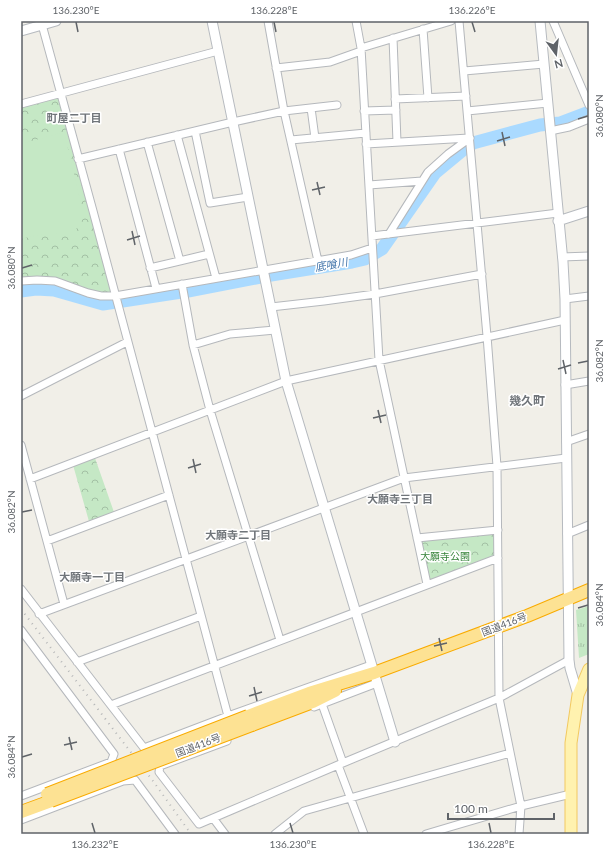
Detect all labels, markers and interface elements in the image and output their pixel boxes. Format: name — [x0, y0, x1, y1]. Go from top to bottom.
text: 136.230°E — [52, 4, 100, 16]
text: 136.228°E — [250, 4, 298, 16]
text: 136.226°E — [448, 4, 496, 16]
north arrow — [536, 34, 576, 74]
text: N — [553, 57, 564, 72]
text: 36.080°N — [593, 94, 605, 138]
district label: 町屋二丁目 — [47, 111, 102, 124]
text: 36.080°N — [5, 246, 17, 290]
water label: 底喰川 — [314, 255, 349, 273]
text: 36.082°N — [593, 339, 605, 383]
district label: 幾久町 — [509, 393, 545, 408]
text: 36.082°N — [5, 490, 17, 534]
district label: 大願寺三丁目 — [367, 492, 433, 505]
district label: 大願寺二丁目 — [205, 528, 271, 541]
park label: 大願寺公園 — [420, 550, 470, 562]
district label: 大願寺一丁目 — [59, 570, 125, 583]
text: 36.084°N — [593, 583, 605, 627]
street label: 国道416号 — [480, 610, 528, 638]
street label: 国道416号 — [174, 731, 222, 759]
text: 36.084°N — [5, 735, 17, 779]
scale bar — [448, 795, 554, 821]
text: 100 m — [454, 801, 488, 816]
text: 136.232°E — [71, 838, 119, 850]
text: 136.230°E — [269, 838, 317, 850]
text: 136.228°E — [467, 838, 515, 850]

